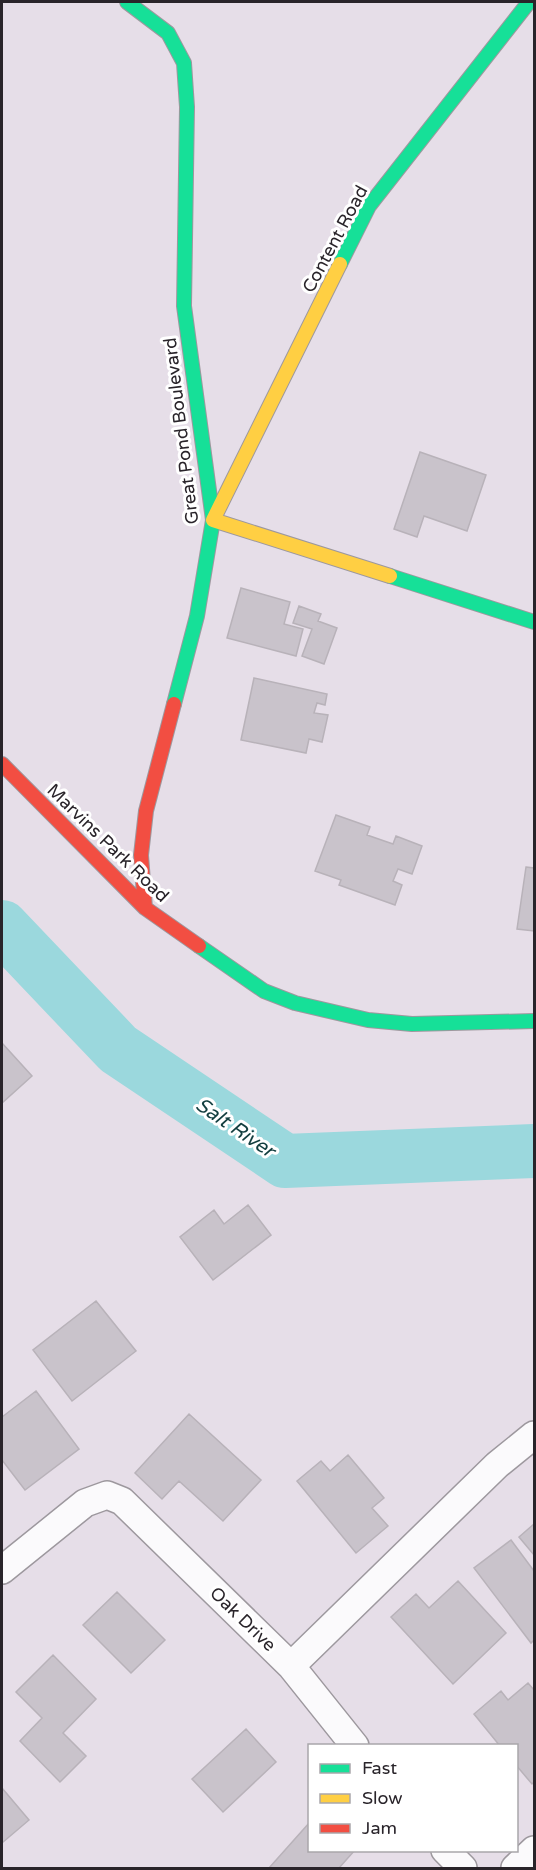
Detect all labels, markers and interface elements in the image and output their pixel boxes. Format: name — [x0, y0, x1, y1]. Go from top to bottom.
street label: Content Road — [297, 182, 373, 296]
street label: Great Pond Boulevard — [159, 336, 203, 526]
street label: Marvins Park Road — [42, 779, 174, 907]
water label: Salt River — [191, 1093, 281, 1164]
street label: Oak Drive — [205, 1582, 281, 1656]
legend — [308, 1744, 518, 1852]
text: Fast — [362, 1757, 397, 1779]
text: Slow — [362, 1787, 403, 1809]
text: Jam — [362, 1817, 397, 1839]

